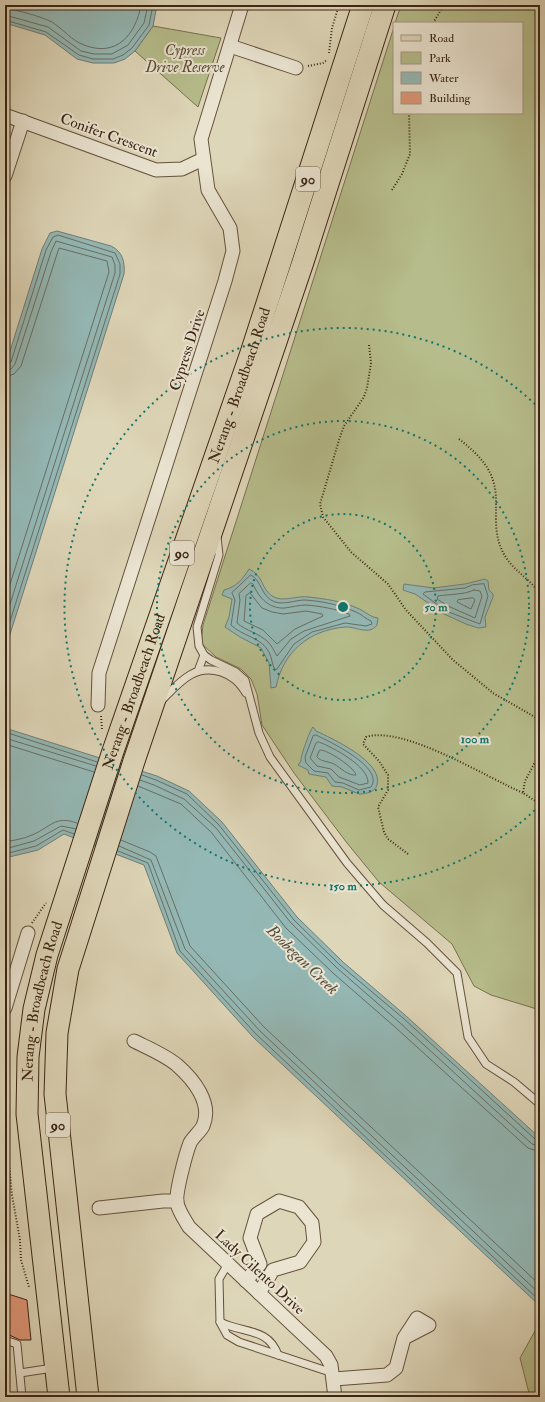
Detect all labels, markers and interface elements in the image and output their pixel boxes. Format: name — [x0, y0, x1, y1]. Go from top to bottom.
legend — [393, 22, 523, 114]
text: Road — [429, 31, 454, 46]
park label: Cypress Drive Reserve — [145, 41, 225, 77]
text: Park — [429, 51, 451, 66]
text: Water — [428, 71, 459, 86]
text: Building — [429, 91, 472, 106]
street label: Conifer Crescent — [57, 109, 160, 162]
road number: 90 — [296, 167, 320, 191]
street label: Nerang - Broadbeach Road — [204, 305, 275, 466]
street label: Cypress Drive — [165, 307, 211, 394]
road number: 90 — [170, 541, 194, 565]
centre of rings — [336, 600, 350, 614]
text: 50 m — [424, 600, 448, 615]
street label: Nerang - Broadbeach Road — [99, 611, 170, 772]
text: 100 m — [461, 732, 490, 747]
text: 150 m — [329, 879, 357, 894]
street label: Nerang - Broadbeach Road — [19, 918, 67, 1082]
water label: Boobegan Creek — [261, 920, 343, 999]
road number: 90 — [46, 1113, 70, 1137]
street label: Lady Cilento Drive — [211, 1226, 309, 1319]

